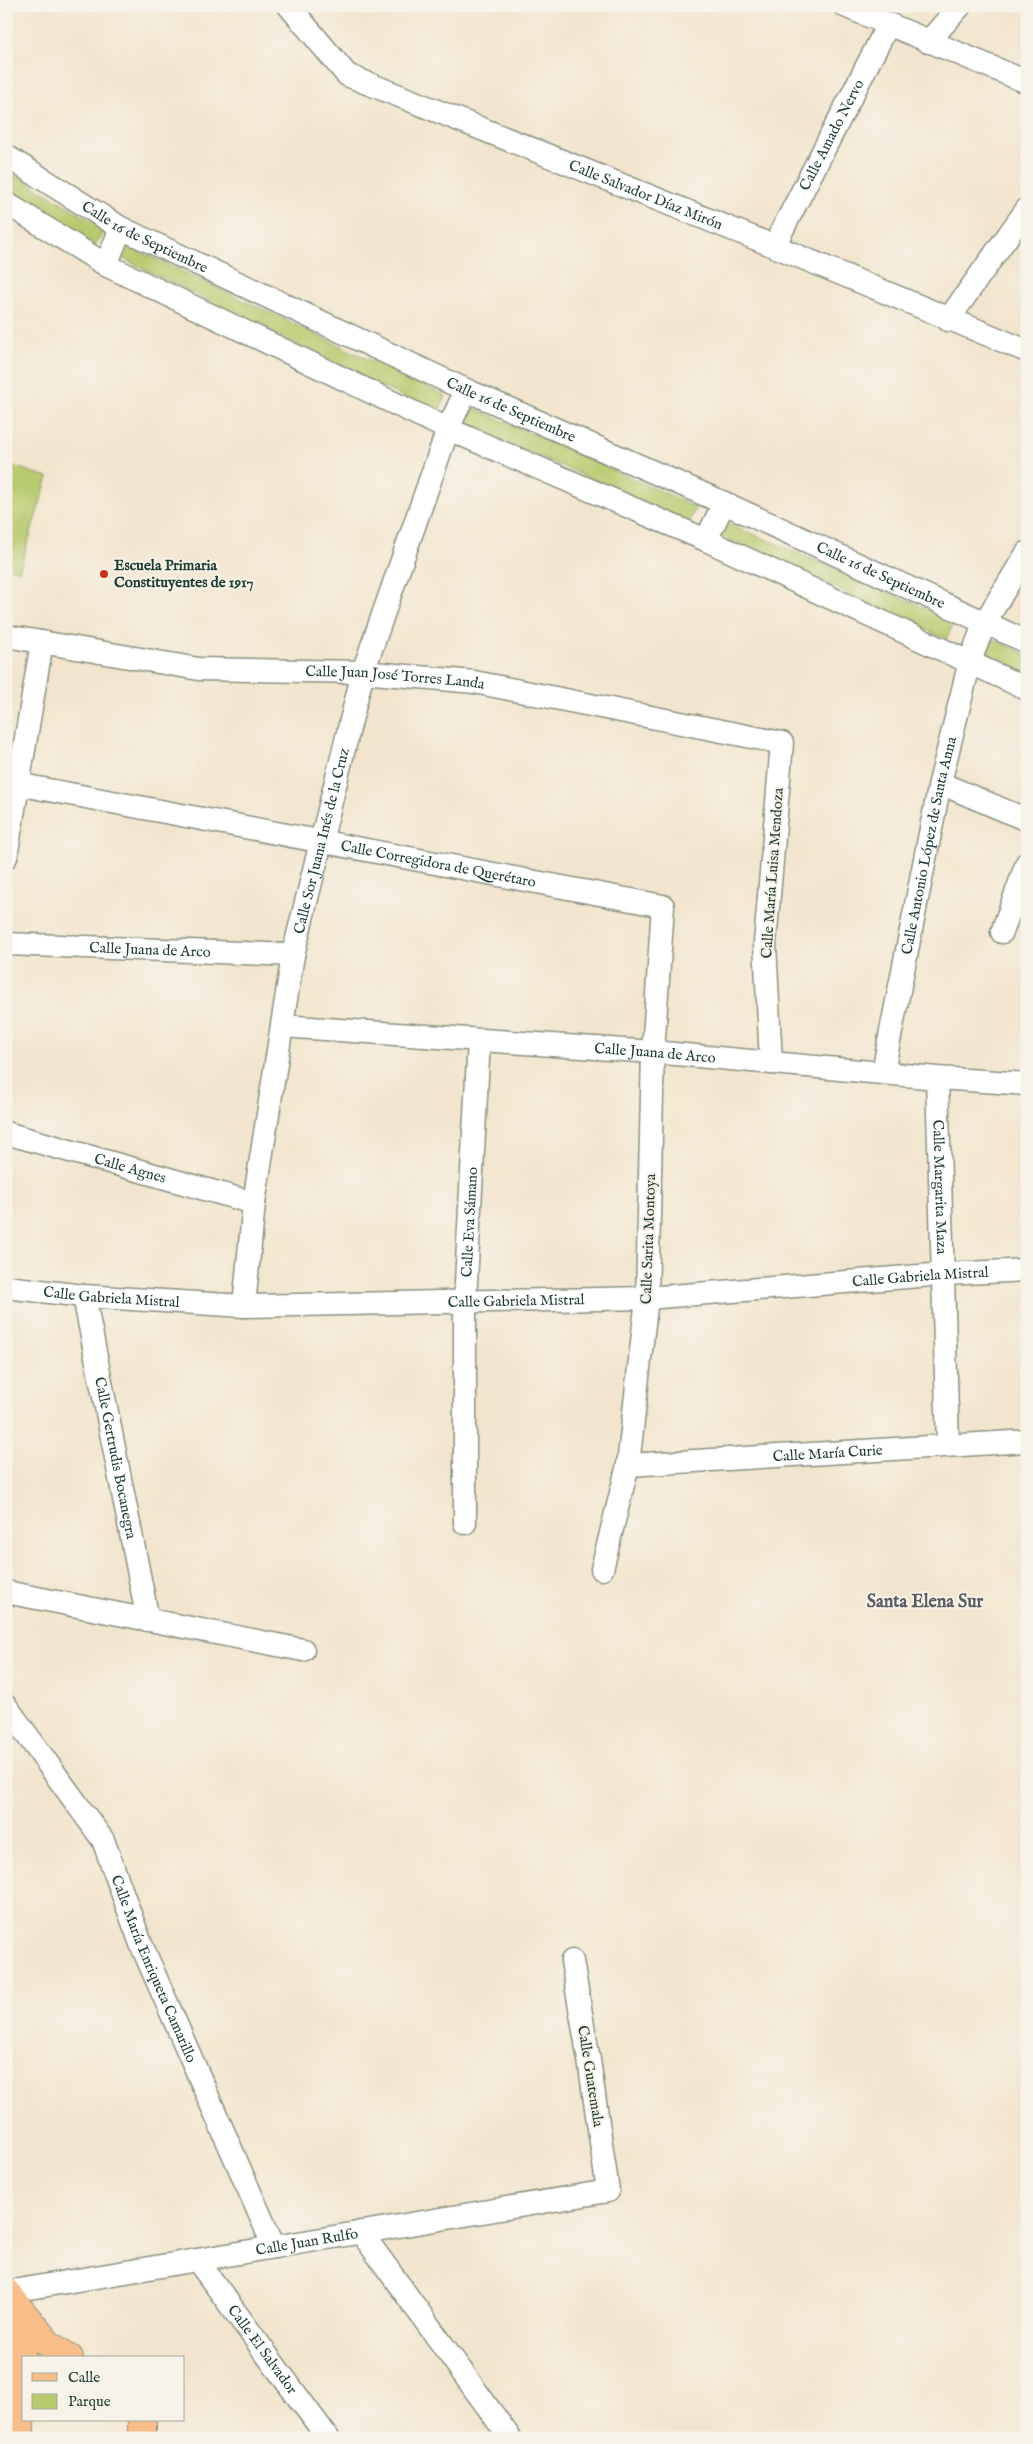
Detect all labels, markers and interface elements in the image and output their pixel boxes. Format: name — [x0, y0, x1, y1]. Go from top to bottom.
street label: Calle Amado Nervo — [795, 76, 868, 194]
street label: Calle Salvador Díaz Mirón — [566, 156, 725, 234]
street label: Calle 16 de Septiembre — [78, 197, 211, 278]
street label: Calle 16 de Septiembre — [443, 373, 579, 447]
street label: Calle 16 de Septiembre — [813, 538, 948, 613]
place label: Escuela Primaria Constituyentes de 1917 — [114, 556, 254, 592]
marker: Escuela Primaria Constituyentes de 1917 — [98, 568, 110, 580]
street label: Calle Juan José Torres Landa — [305, 662, 487, 694]
street label: Calle Antonio López de Santa Anna — [897, 734, 961, 956]
street label: Calle Sor Juana Inés de la Cruz — [290, 746, 354, 936]
street label: Calle María Luisa Mendoza — [757, 786, 788, 959]
street label: Calle Corregidora de Querétaro — [339, 836, 538, 892]
street label: Calle Juana de Arco — [89, 938, 211, 962]
street label: Calle Juana de Arco — [594, 1039, 716, 1068]
street label: Calle Margarita Maza — [928, 1119, 951, 1255]
street label: Calle Agnes — [92, 1149, 168, 1188]
street label: Calle Eva Sámano — [457, 1166, 482, 1278]
street label: Calle Sarita Montoya — [637, 1173, 660, 1305]
street label: Calle Gabriela Mistral — [851, 1263, 990, 1291]
street label: Calle Gabriela Mistral — [42, 1282, 181, 1312]
street label: Calle Gabriela Mistral — [448, 1290, 586, 1312]
street label: Calle Gertrudis Bocanegra — [90, 1375, 141, 1541]
street label: Calle María Curie — [772, 1441, 883, 1466]
district label: Santa Elena Sur — [867, 1591, 984, 1614]
street label: Calle María Enriqueta Camarillo — [107, 1872, 201, 2066]
street label: Calle Guatemala — [573, 2024, 608, 2129]
street label: Calle Juan Rulfo — [254, 2224, 359, 2260]
street label: Calle El Salvador — [223, 2301, 302, 2398]
legend — [22, 2356, 185, 2422]
text: Calle — [68, 2368, 100, 2387]
text: Parque — [68, 2392, 111, 2411]

